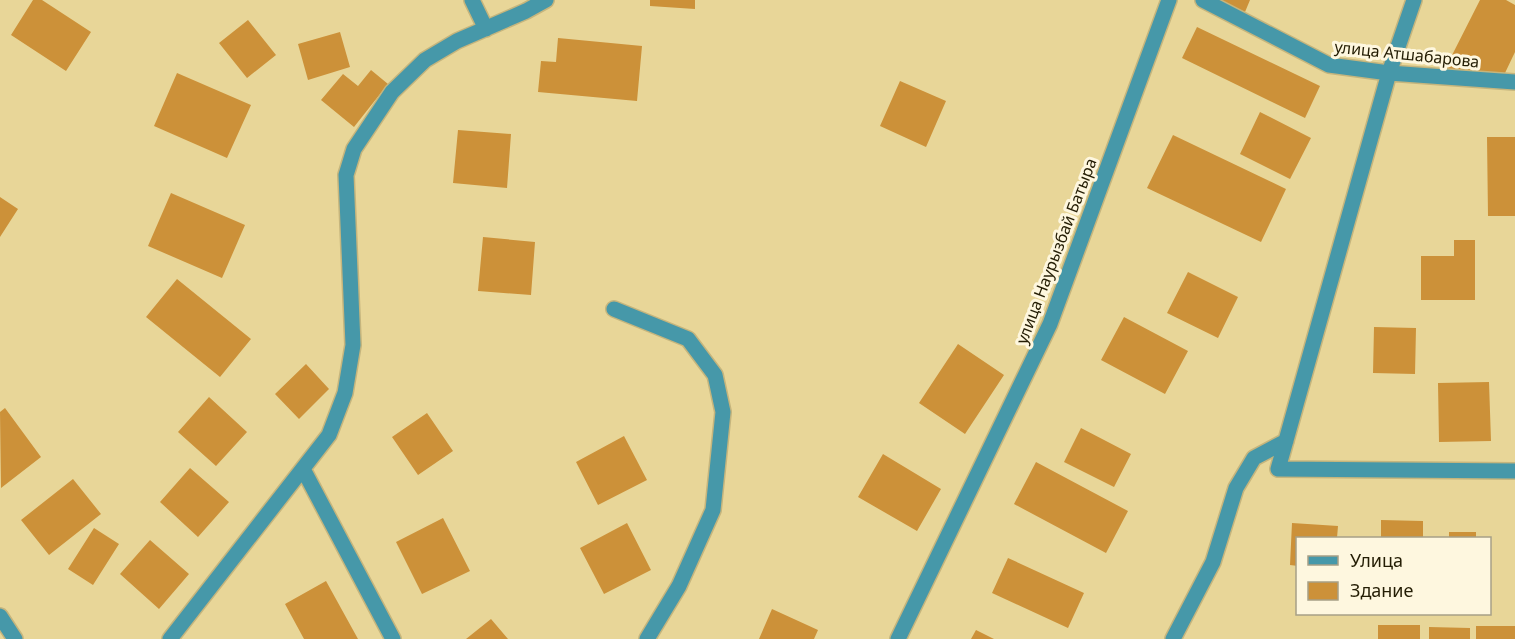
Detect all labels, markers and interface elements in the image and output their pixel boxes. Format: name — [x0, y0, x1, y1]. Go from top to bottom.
street label: улица Атшабарова — [1333, 35, 1481, 73]
street label: улица Наурызбай Батыра — [1010, 155, 1102, 347]
legend — [1296, 537, 1491, 615]
text: Улица — [1350, 548, 1403, 572]
text: Здание — [1350, 578, 1414, 602]

